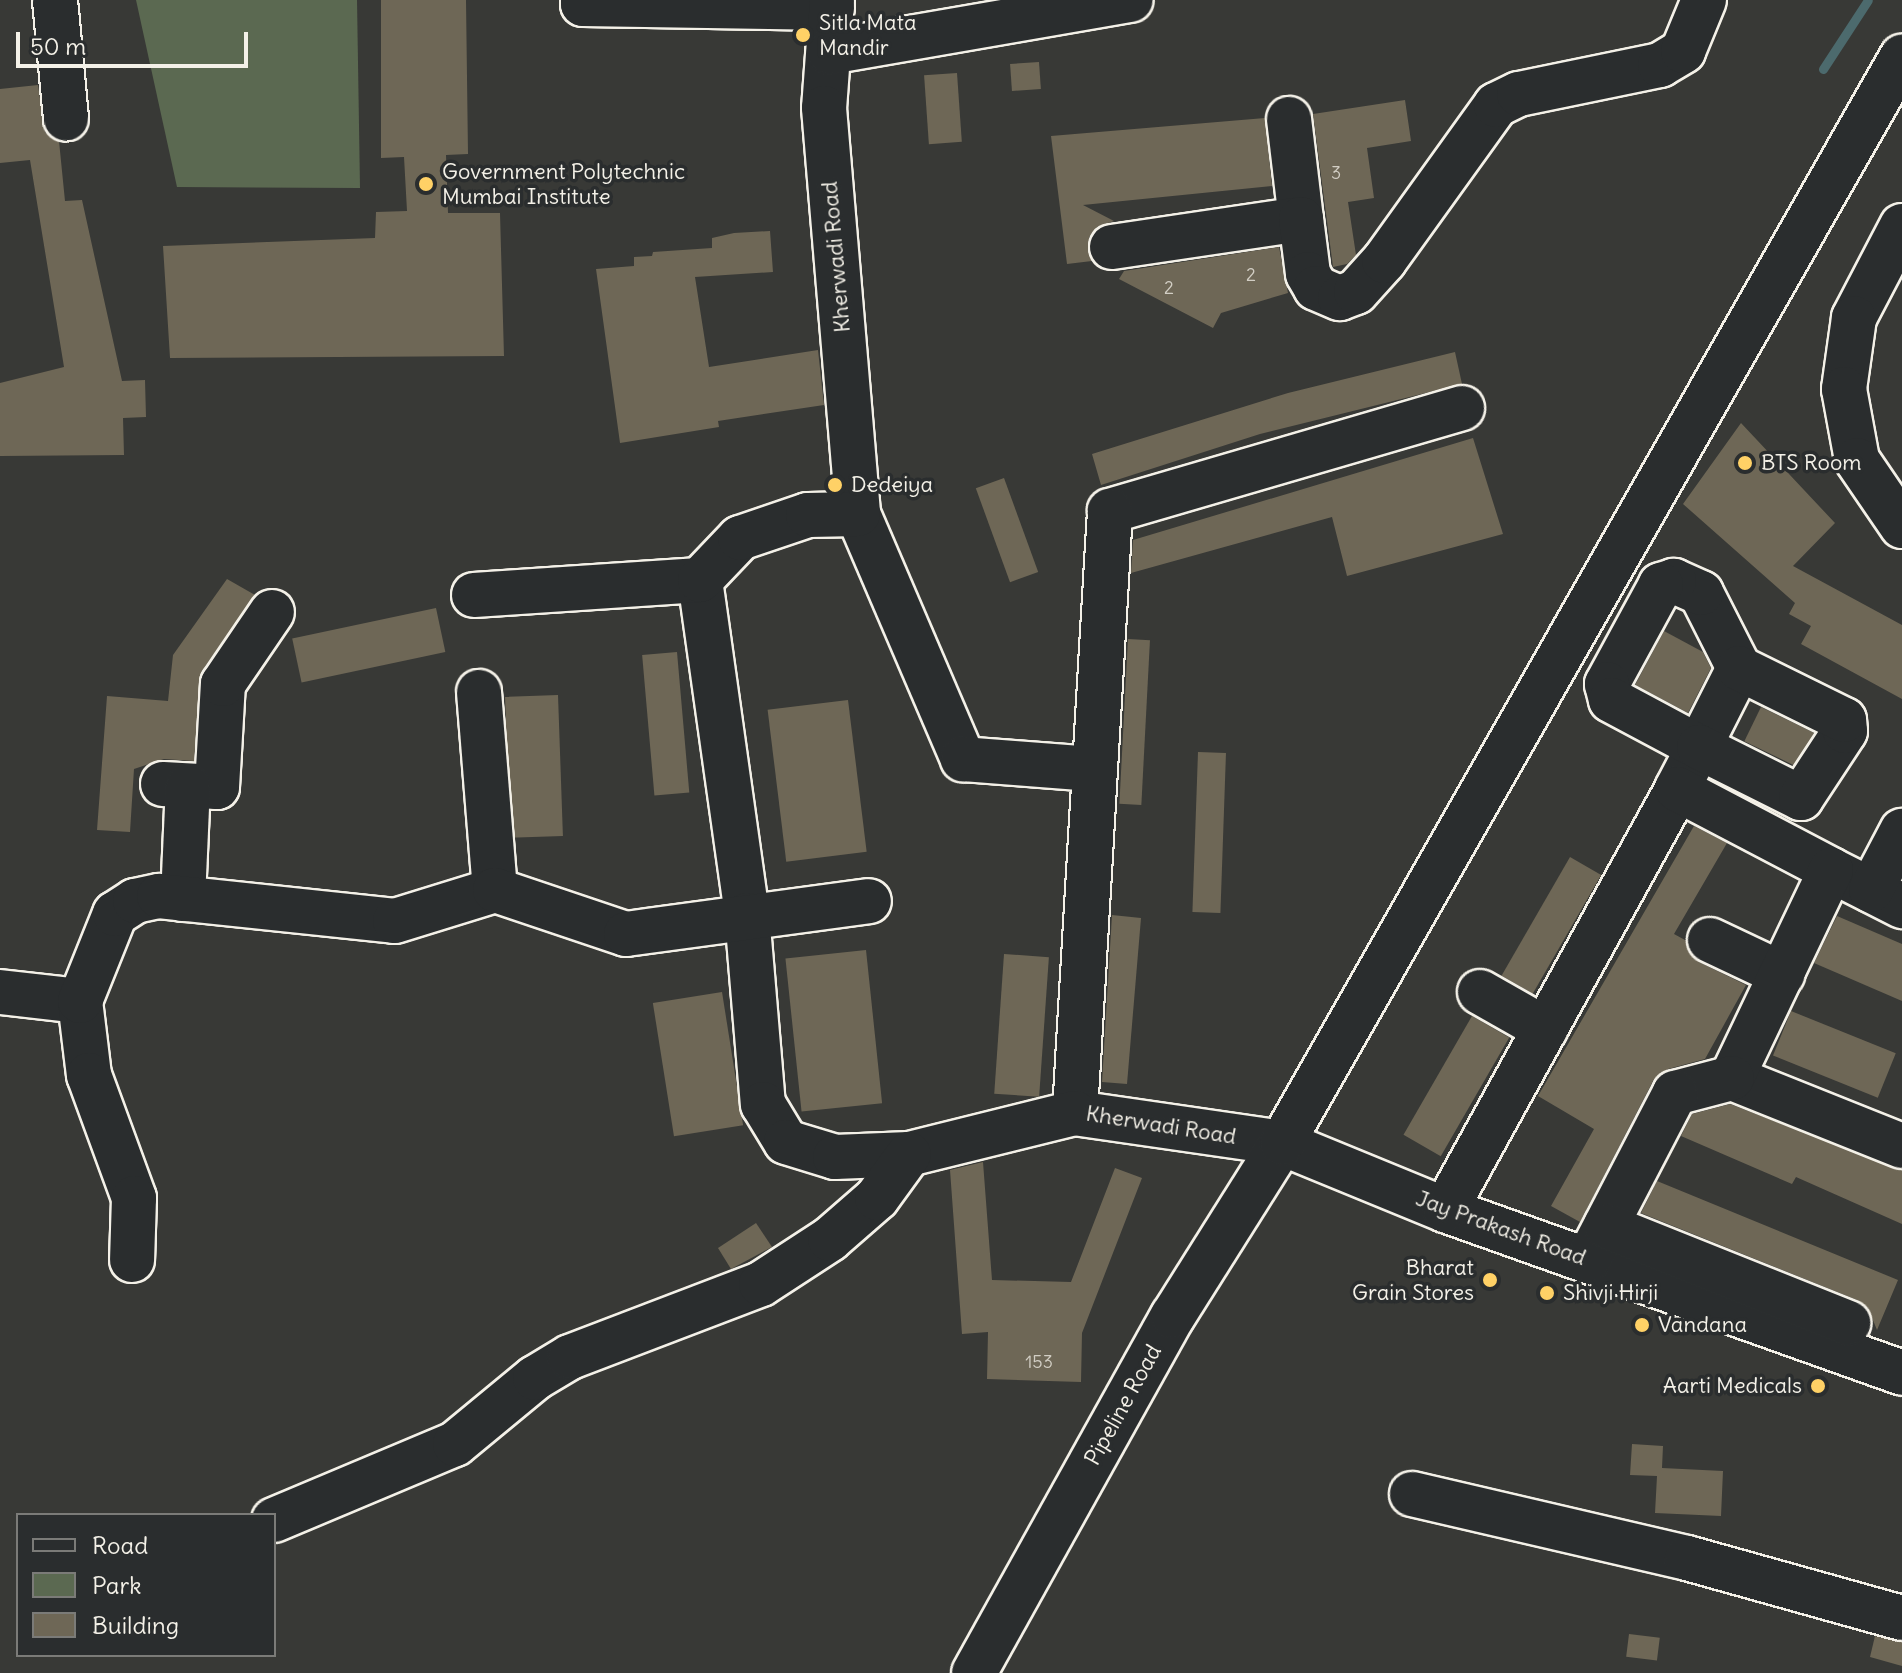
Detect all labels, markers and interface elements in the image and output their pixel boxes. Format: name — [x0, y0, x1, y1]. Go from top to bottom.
place label: Sitla Mata Mandir — [819, 9, 917, 60]
scale bar — [20, 16, 252, 66]
marker: Sitla Mata Mandir — [794, 26, 812, 44]
text: 50 m — [30, 31, 86, 61]
place label: Government Polytechnic Mumbai Institute — [442, 158, 685, 210]
house number: 3 — [1331, 162, 1341, 184]
marker: Government Polytechnic Mumbai Institute — [417, 175, 435, 193]
street label: Kherwadi Road — [816, 180, 856, 334]
house number: 2 — [1246, 264, 1256, 286]
house number: 2 — [1164, 277, 1174, 299]
place label: BTS Room — [1761, 450, 1862, 476]
marker: BTS Room — [1736, 454, 1754, 472]
place label: Dedeiya — [851, 472, 933, 498]
marker: Dedeiya — [826, 476, 844, 494]
street label: Kherwadi Road — [1084, 1100, 1238, 1150]
street label: Jay Prakash Road — [1412, 1185, 1590, 1271]
place label: Bharat Grain Stores — [1352, 1254, 1474, 1306]
marker: Bharat Grain Stores — [1481, 1271, 1499, 1289]
place label: Shivji Hirji — [1563, 1280, 1658, 1306]
marker: Shivji Hirji — [1538, 1284, 1556, 1302]
place label: Vandana — [1658, 1312, 1747, 1338]
marker: Vandana — [1633, 1316, 1651, 1334]
street label: Pipeline Road — [1079, 1340, 1167, 1470]
house number: 153 — [1025, 1351, 1053, 1373]
place label: Aarti Medicals — [1663, 1373, 1802, 1399]
marker: Aarti Medicals — [1809, 1377, 1827, 1395]
legend — [16, 1513, 276, 1657]
text: Road — [92, 1530, 148, 1560]
text: Park — [92, 1570, 142, 1600]
text: Building — [92, 1610, 179, 1640]

